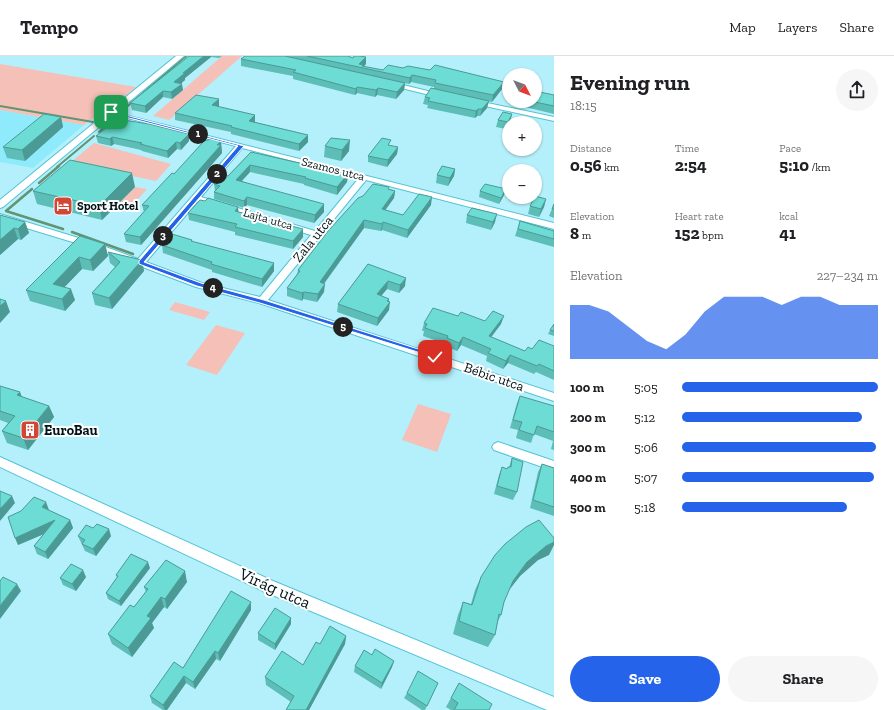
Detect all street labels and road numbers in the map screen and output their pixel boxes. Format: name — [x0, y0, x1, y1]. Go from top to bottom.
street label: Szamos utca — [300, 154, 366, 184]
street label: Lajta utca — [241, 205, 295, 234]
street label: Zala utca — [289, 212, 337, 266]
street label: Bébic utca — [462, 359, 526, 395]
street label: Virág utca — [235, 563, 314, 613]

